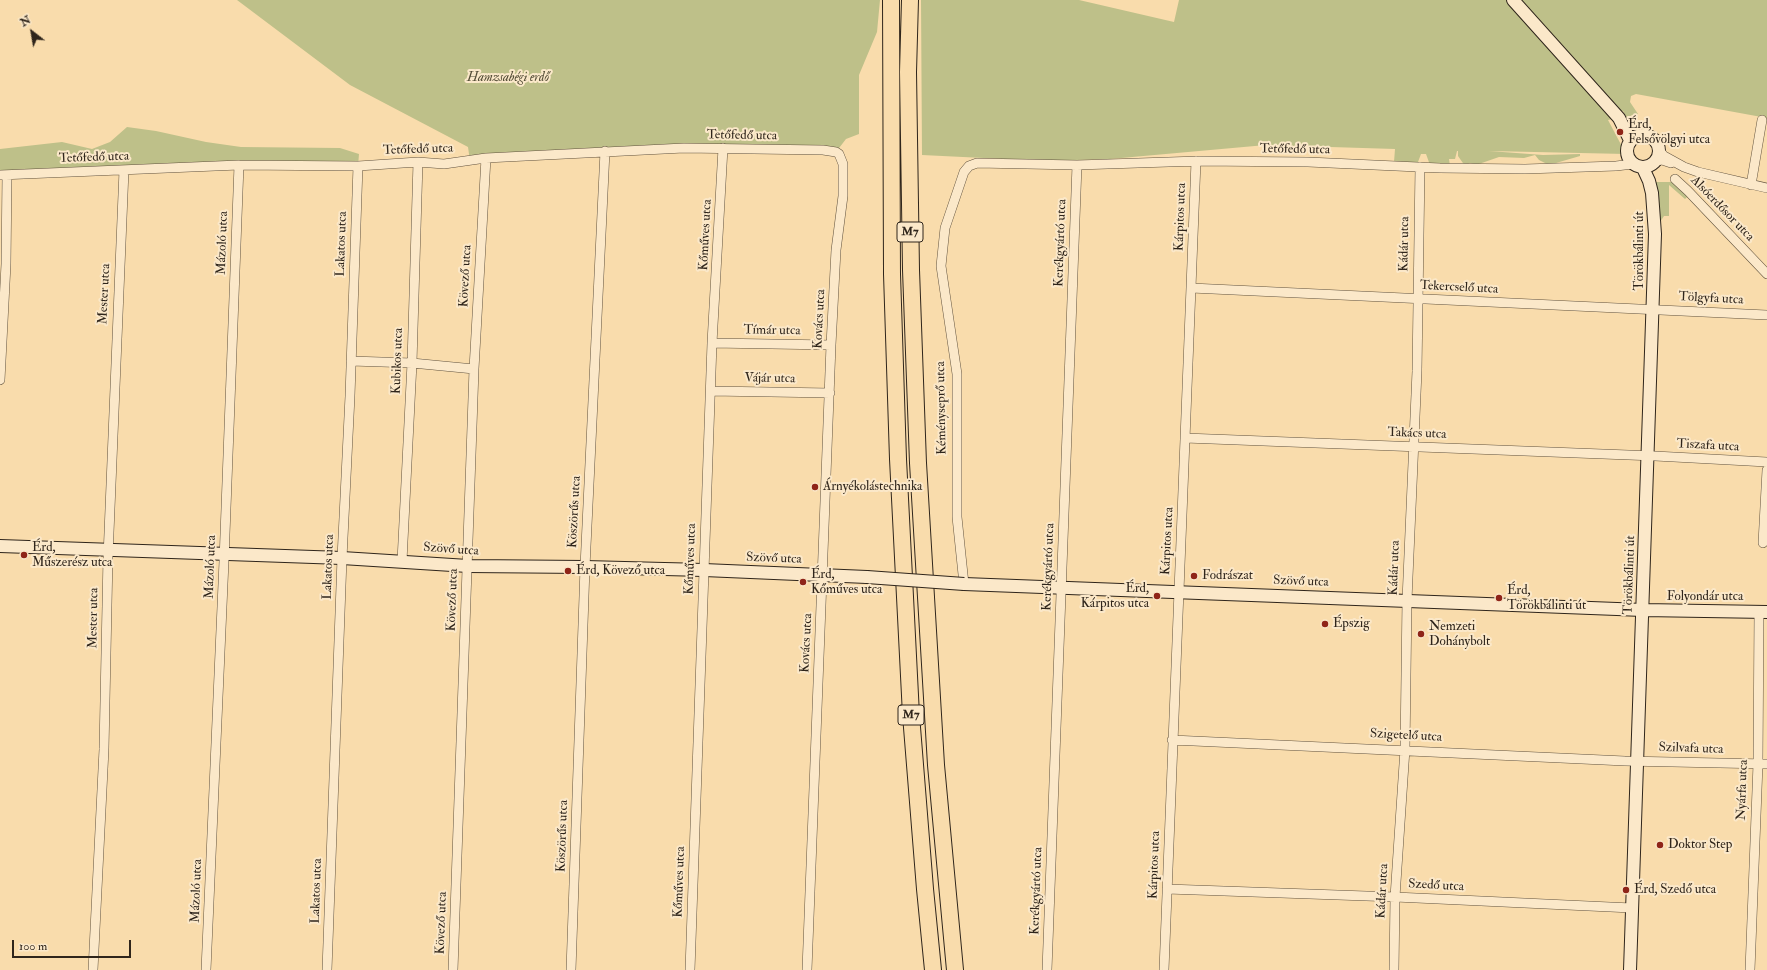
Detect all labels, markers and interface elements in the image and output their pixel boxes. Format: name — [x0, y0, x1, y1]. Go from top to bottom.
north arrow — [12, 12, 52, 52]
text: N — [18, 13, 33, 29]
park label: Hamzsabégi erdő — [467, 70, 549, 86]
place label: Érd, Felsővölgyi utca — [1628, 117, 1710, 148]
marker: Érd, Felsővölgyi utca — [1615, 127, 1625, 137]
street label: Tetőfedő utca — [707, 128, 777, 144]
street label: Tetőfedő utca — [383, 141, 453, 159]
street label: Tetőfedő utca — [1260, 142, 1330, 158]
street label: Tetőfedő utca — [59, 149, 129, 167]
street label: Alsóerdősor utca — [1687, 173, 1757, 245]
street label: Kárpitos utca — [1172, 183, 1190, 251]
street label: Kőműves utca — [696, 199, 716, 271]
street label: Kerékgyártó utca — [1052, 199, 1070, 287]
street label: Mázoló utca — [214, 211, 232, 275]
street label: Lakatos utca — [333, 211, 351, 277]
street label: Törökbálinti út — [1632, 211, 1648, 291]
street label: Kádár utca — [1397, 216, 1413, 272]
road number: M7 — [897, 222, 923, 242]
street label: Kövező utca — [457, 244, 475, 308]
street label: Mester utca — [96, 263, 114, 325]
street label: Tekercselő utca — [1419, 278, 1499, 298]
street label: Kovács utca — [811, 289, 829, 349]
street label: Tölgyfa utca — [1678, 290, 1744, 308]
street label: Tímár utca — [743, 323, 801, 339]
street label: Kubikos utca — [389, 328, 407, 394]
street label: Kéményseprő utca — [933, 361, 951, 455]
street label: Vájár utca — [744, 371, 796, 387]
street label: Takács utca — [1387, 425, 1447, 443]
street label: Tiszafa utca — [1676, 437, 1740, 455]
street label: Köszörűs utca — [565, 475, 585, 549]
place label: Árnyékolástechnika — [823, 479, 922, 495]
marker: Árnyékolástechnika — [810, 482, 820, 492]
street label: Kárpitos utca — [1158, 507, 1178, 575]
street label: Kőműves utca — [682, 523, 700, 595]
street label: Kerékgyártó utca — [1040, 523, 1058, 611]
street label: Lakatos utca — [320, 534, 338, 600]
street label: Mázoló utca — [202, 535, 220, 599]
street label: Törökbálinti út — [1621, 535, 1639, 615]
place label: Érd, Műszerész utca — [32, 540, 112, 571]
street label: Szövő utca — [423, 540, 479, 560]
street label: Kádár utca — [1386, 540, 1404, 596]
marker: Érd, Műszerész utca — [19, 550, 29, 560]
street label: Szövő utca — [746, 550, 802, 568]
place label: Érd, Kövező utca — [576, 563, 665, 579]
marker: Érd, Kövező utca — [563, 566, 573, 576]
place label: Érd, Kőműves utca — [811, 567, 882, 598]
street label: Kövező utca — [444, 568, 462, 632]
place label: Fodrászat — [1202, 568, 1253, 584]
marker: Fodrászat — [1189, 571, 1199, 581]
street label: Szövő utca — [1273, 573, 1329, 591]
marker: Érd, Kőműves utca — [798, 577, 808, 587]
place label: Érd, Kárpitos utca — [1081, 581, 1149, 612]
place label: Érd, Törökbálinti út — [1507, 583, 1586, 614]
street label: Mester utca — [86, 587, 102, 649]
street label: Folyondár utca — [1667, 589, 1743, 605]
marker: Érd, Kárpitos utca — [1152, 591, 1162, 601]
marker: Érd, Törökbálinti út — [1494, 593, 1504, 603]
street label: Kovács utca — [798, 613, 816, 673]
place label: Épszig — [1333, 616, 1370, 632]
marker: Épszig — [1320, 619, 1330, 629]
place label: Nemzeti Dohánybolt — [1429, 619, 1490, 650]
marker: Nemzeti Dohánybolt — [1416, 629, 1426, 639]
road number: M7 — [898, 705, 924, 725]
street label: Szigetelő utca — [1370, 726, 1442, 746]
street label: Szilvafa utca — [1658, 740, 1724, 758]
street label: Nyárfa utca — [1734, 759, 1752, 821]
street label: Köszörűs utca — [554, 800, 572, 872]
street label: Kárpitos utca — [1146, 831, 1164, 899]
place label: Doktor Step — [1668, 837, 1732, 853]
marker: Doktor Step — [1655, 840, 1665, 850]
street label: Kőműves utca — [671, 846, 689, 918]
street label: Kerékgyártó utca — [1028, 847, 1046, 935]
street label: Lakatos utca — [308, 858, 326, 924]
street label: Mázoló utca — [188, 859, 206, 923]
street label: Kádár utca — [1374, 863, 1392, 919]
street label: Szedő utca — [1408, 877, 1464, 895]
place label: Érd, Szedő utca — [1634, 882, 1716, 898]
marker: Érd, Szedő utca — [1621, 885, 1631, 895]
street label: Kövező utca — [433, 891, 451, 955]
scale bar — [14, 932, 133, 958]
text: 100 m — [19, 939, 47, 954]

